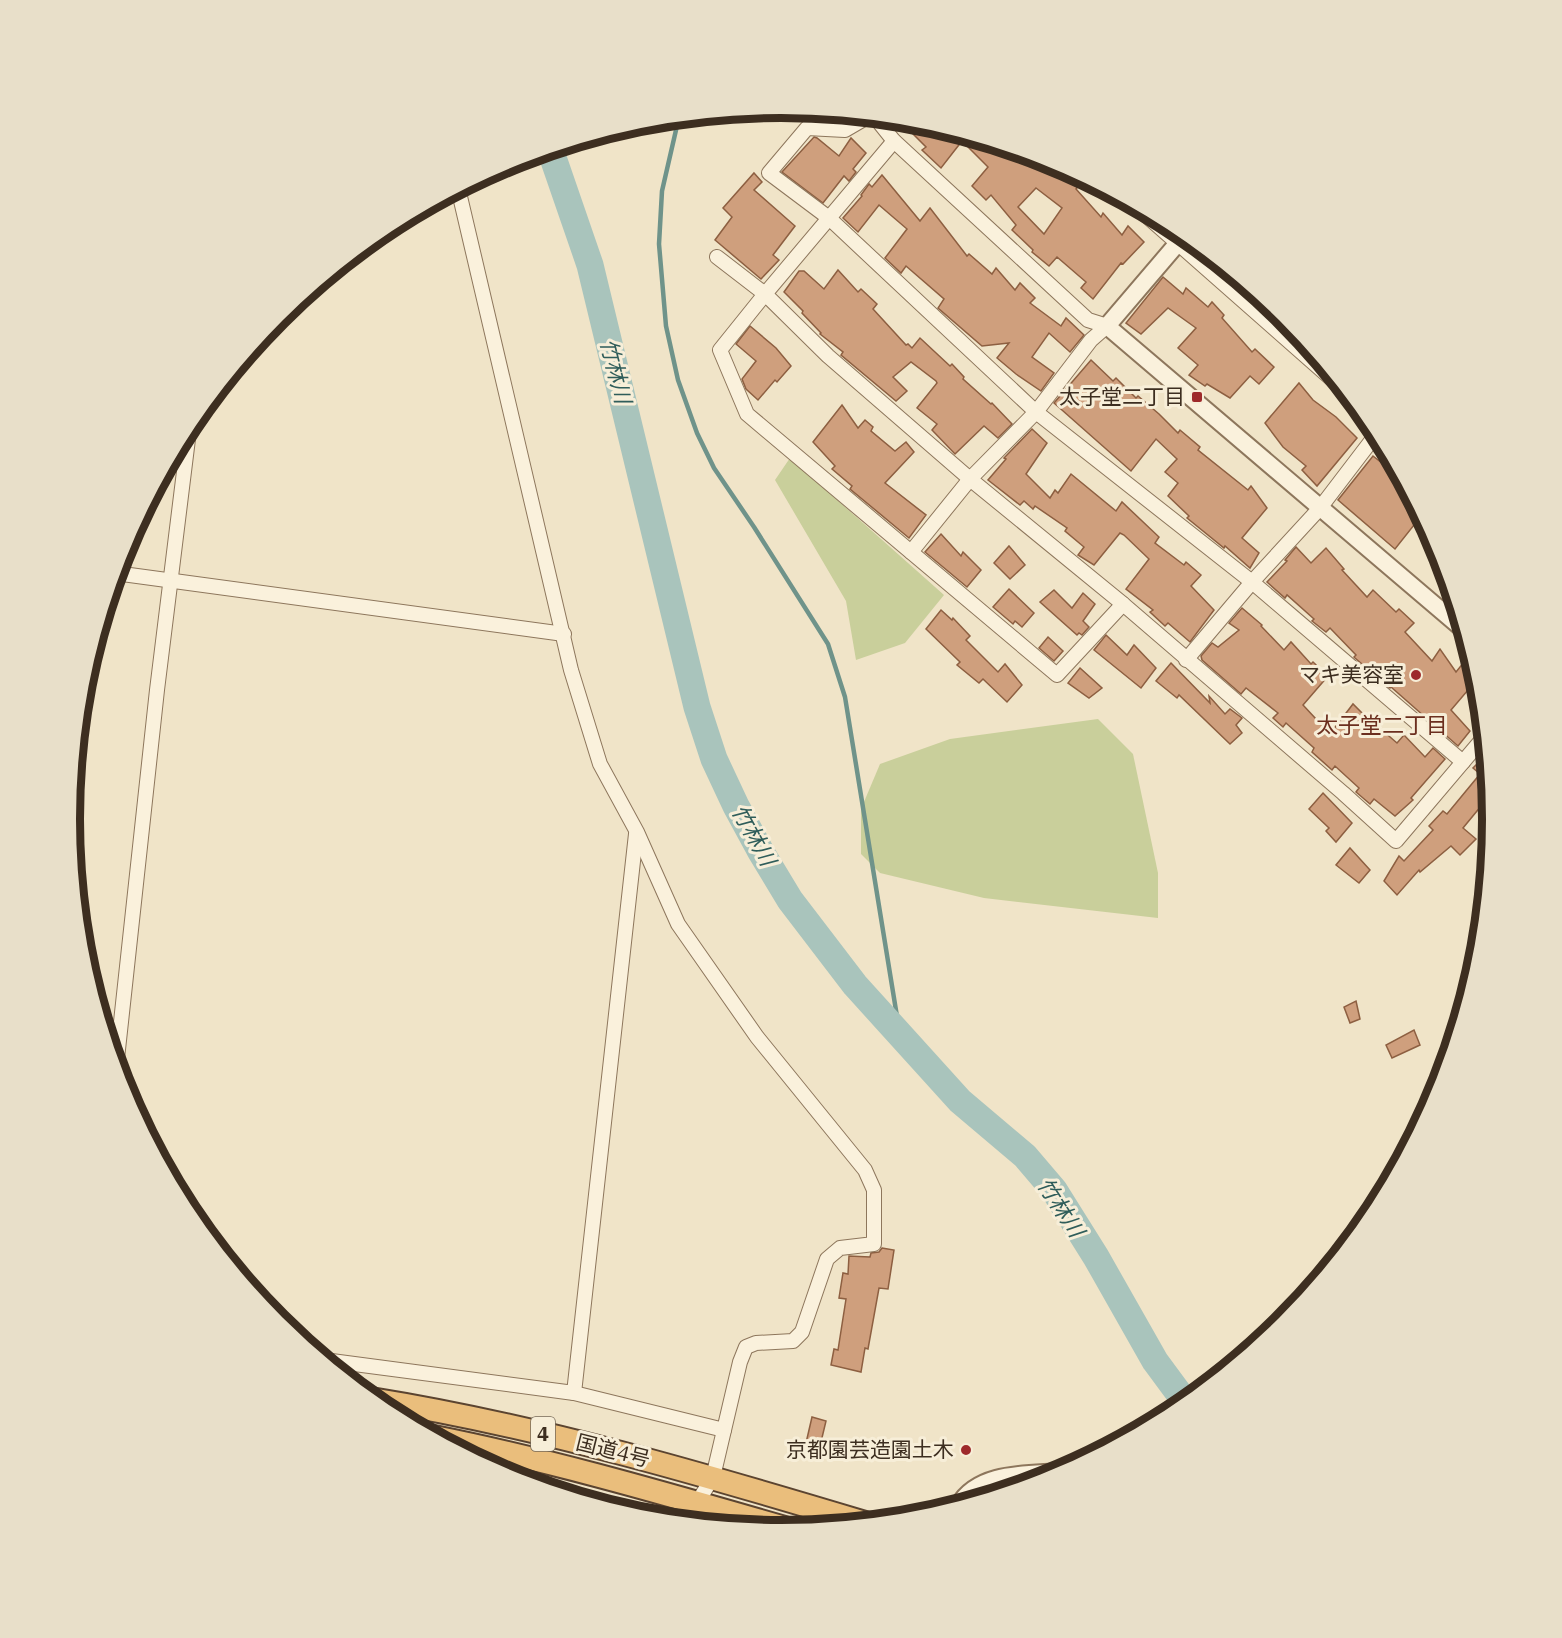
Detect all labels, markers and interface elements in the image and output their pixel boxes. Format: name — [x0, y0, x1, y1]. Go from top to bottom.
water label: 竹林川 — [594, 335, 639, 408]
place label: 太子堂二丁目 — [1059, 382, 1185, 410]
marker: 太子堂二丁目 — [1190, 390, 1204, 404]
place label: マキ美容室 — [1299, 660, 1404, 688]
marker: マキ美容室 — [1409, 668, 1423, 682]
district label: 太子堂二丁目 — [1316, 710, 1448, 739]
water label: 竹林川 — [726, 799, 784, 872]
water label: 竹林川 — [1031, 1171, 1093, 1244]
road number: 4 — [531, 1417, 555, 1451]
street label: 国道4号 — [573, 1427, 653, 1473]
place label: 京都園芸造園土木 — [786, 1435, 954, 1463]
marker: 京都園芸造園土木 — [959, 1443, 973, 1457]

